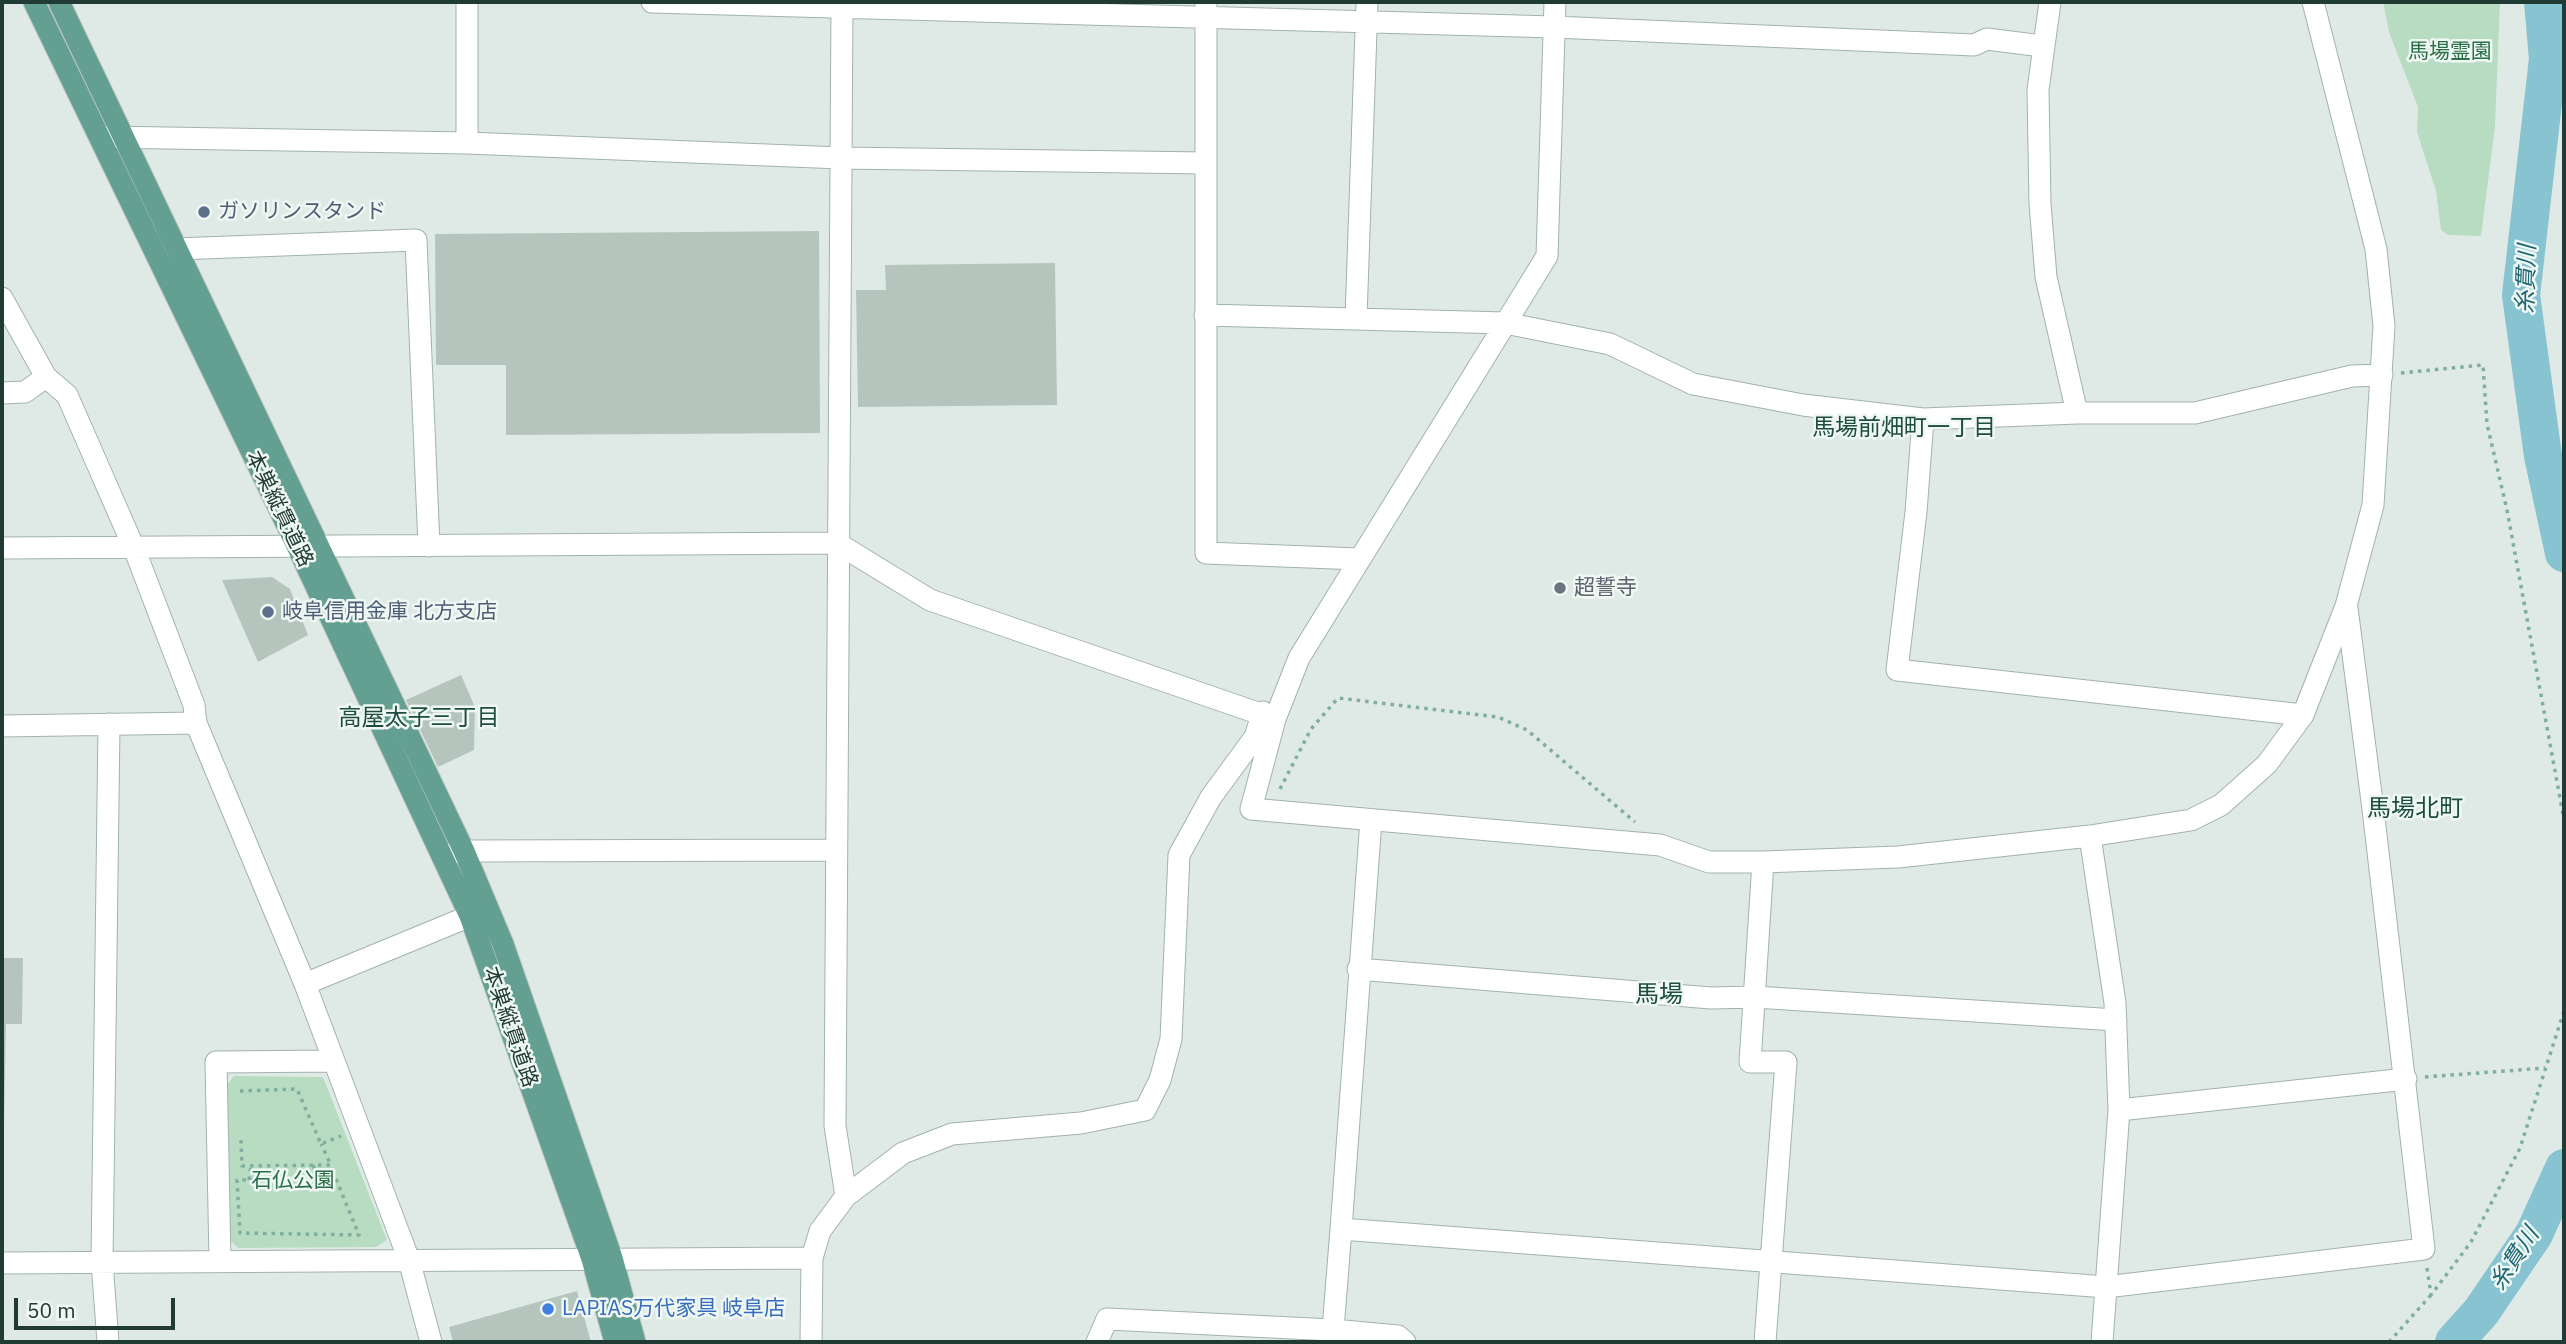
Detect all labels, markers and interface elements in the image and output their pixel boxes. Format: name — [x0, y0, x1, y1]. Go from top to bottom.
park label: 馬場霊園 — [2408, 39, 2492, 65]
place label: ガソリンスタンド — [218, 199, 386, 225]
marker: ガソリンスタンド — [196, 204, 212, 220]
water label: 糸貫川 — [2512, 244, 2542, 314]
district label: 馬場前畑町一丁目 — [1812, 414, 1996, 442]
street label: 本巣縦貫道路 — [240, 447, 318, 571]
place label: 超誓寺 — [1574, 575, 1637, 601]
marker: 超誓寺 — [1552, 580, 1568, 596]
place label: 岐阜信用金庫 北方支店 — [282, 599, 497, 625]
marker: 岐阜信用金庫 北方支店 — [260, 604, 276, 620]
district label: 高屋太子三丁目 — [339, 704, 499, 732]
district label: 馬場北町 — [2367, 795, 2463, 823]
street label: 本巣縦貫道路 — [478, 963, 542, 1091]
district label: 馬場 — [1635, 981, 1683, 1009]
park label: 石仏公園 — [251, 1168, 335, 1194]
water label: 糸貫川 — [2485, 1223, 2545, 1295]
scale bar — [18, 1284, 178, 1328]
text: 50 m — [27, 1296, 76, 1324]
place label: LAPIAS万代家具 岐阜店 — [562, 1296, 785, 1322]
marker: LAPIAS万代家具 岐阜店 — [540, 1301, 556, 1317]

